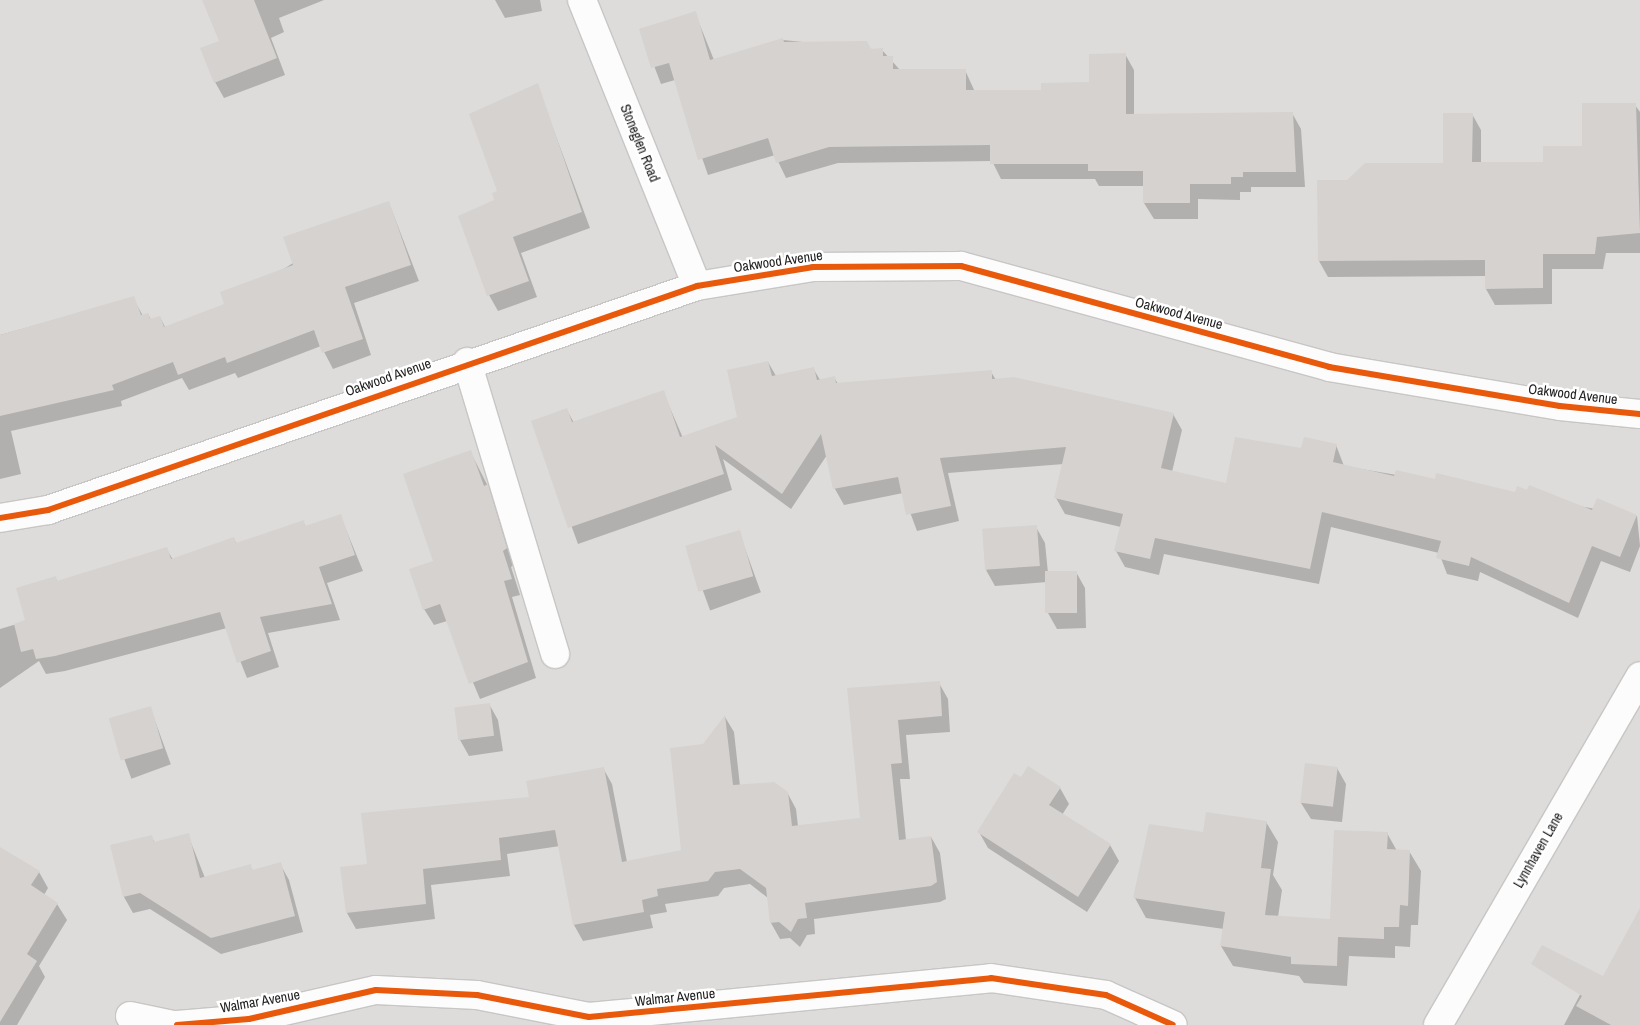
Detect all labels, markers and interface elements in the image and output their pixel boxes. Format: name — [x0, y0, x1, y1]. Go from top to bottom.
street label: Stoneglen Road — [617, 102, 663, 184]
street label: Oakwood Avenue — [732, 246, 824, 276]
street label: Oakwood Avenue — [1133, 293, 1225, 333]
street label: Oakwood Avenue — [343, 354, 433, 400]
street label: Oakwood Avenue — [1527, 380, 1619, 408]
street label: Lynnhaven Lane — [1510, 809, 1566, 891]
street label: Walmar Avenue — [634, 984, 716, 1010]
street label: Walmar Avenue — [219, 986, 301, 1016]

